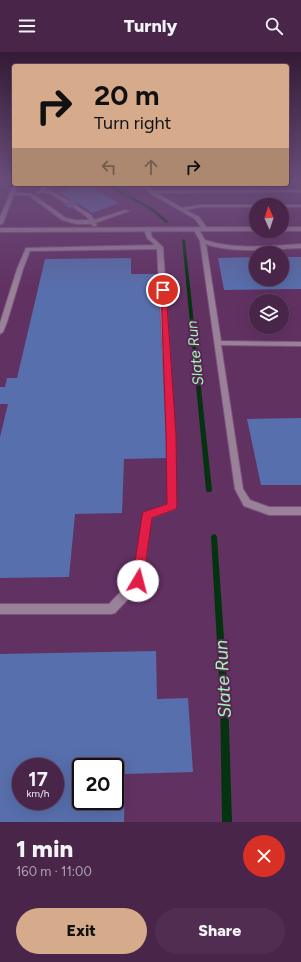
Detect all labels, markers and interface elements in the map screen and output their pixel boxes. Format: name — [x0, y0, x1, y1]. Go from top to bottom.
icon: menu — [16, 15, 38, 37]
text: Turnly — [124, 15, 177, 37]
icon: search — [263, 15, 285, 37]
text: 20 m — [94, 78, 159, 112]
icon: right — [28, 80, 80, 132]
text: Turn right — [94, 112, 171, 134]
icon: left — [98, 156, 120, 178]
icon: ahead — [140, 156, 162, 178]
icon: right — [182, 156, 204, 178]
north arrow — [249, 198, 289, 238]
map controls — [249, 198, 289, 334]
button: sound — [249, 246, 289, 286]
pin — [146, 273, 180, 307]
icon: arrive — [152, 279, 174, 301]
button: layers — [249, 294, 289, 334]
water label: Slate Run — [183, 320, 207, 386]
position arrow — [117, 560, 159, 602]
water label: Slate Run — [210, 639, 236, 719]
speed limit sign: 20 — [72, 758, 124, 810]
text: 17 — [28, 767, 48, 791]
text: km/h — [27, 787, 49, 800]
text: 1 min — [16, 834, 73, 863]
button: close — [243, 835, 285, 877]
text: 160 m · 11:00 — [16, 864, 92, 879]
button: Exit — [16, 908, 147, 954]
button: Share — [155, 908, 285, 954]

